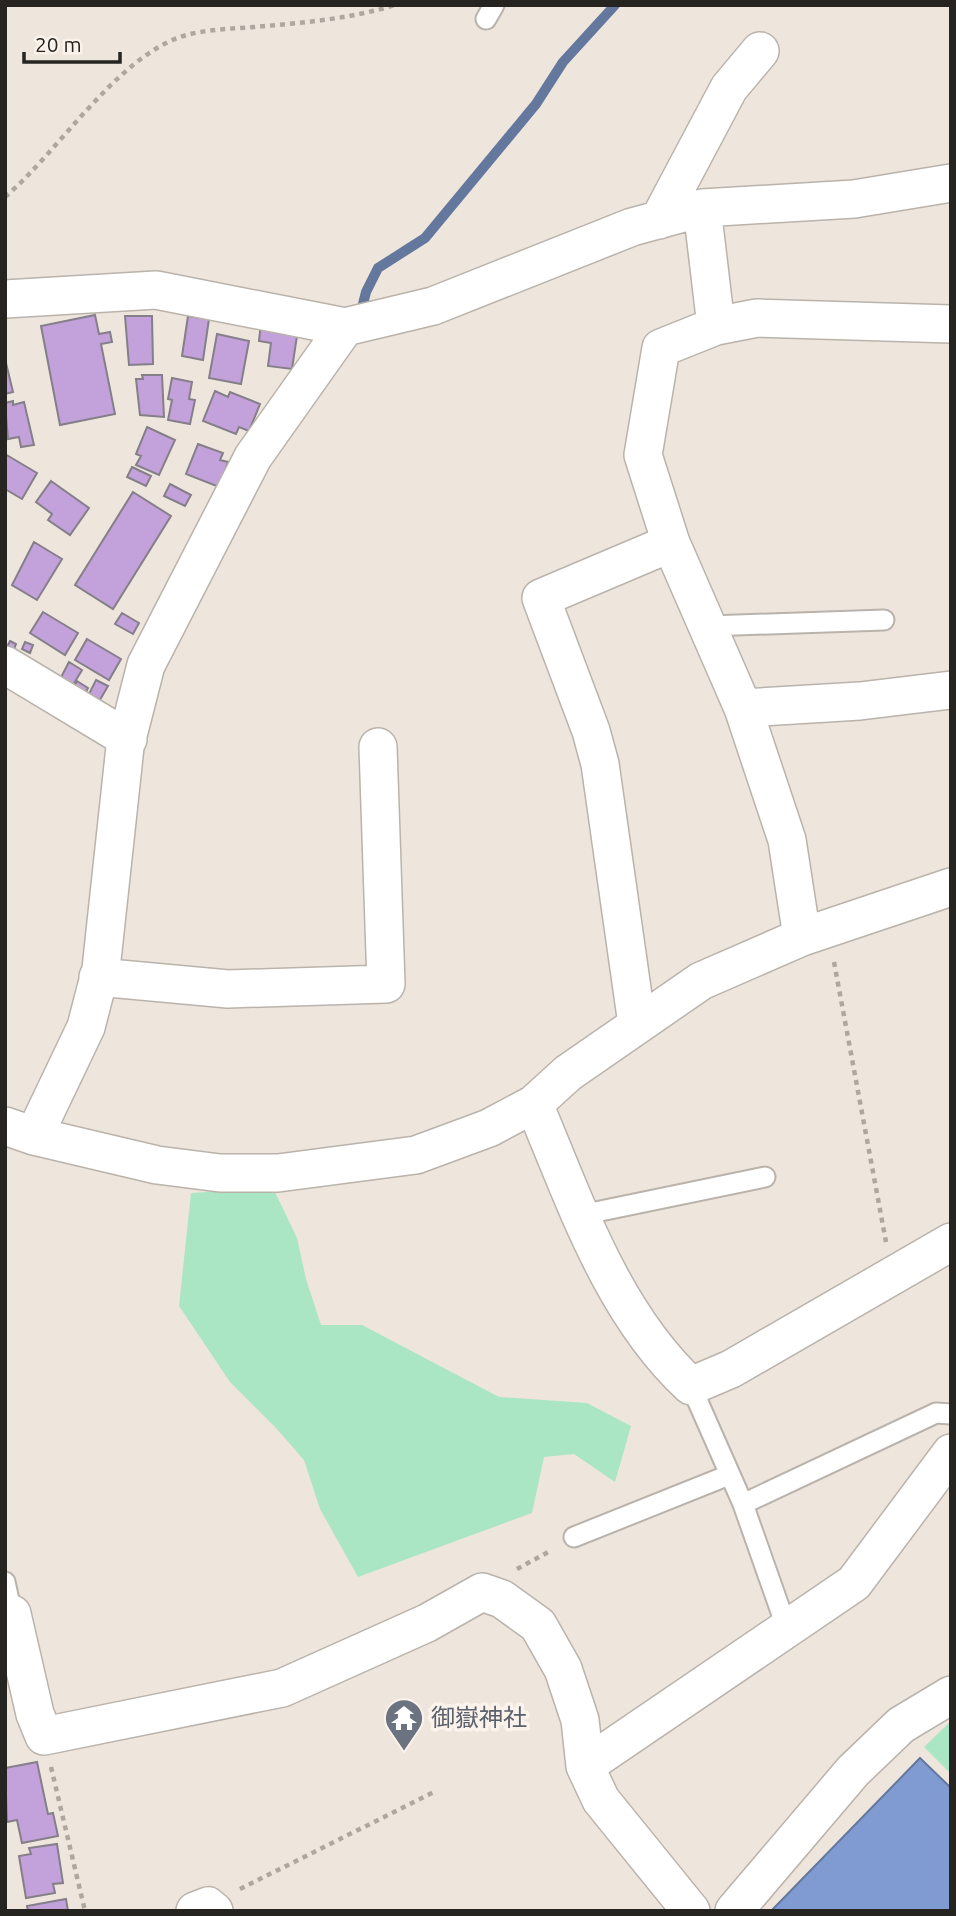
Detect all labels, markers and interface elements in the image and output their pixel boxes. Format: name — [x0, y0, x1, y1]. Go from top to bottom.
scale bar — [24, 21, 121, 65]
text: 20 m — [35, 32, 82, 56]
temple icon: 御嶽神社 — [383, 1697, 425, 1752]
place label: 御嶽神社 — [431, 1704, 527, 1731]

